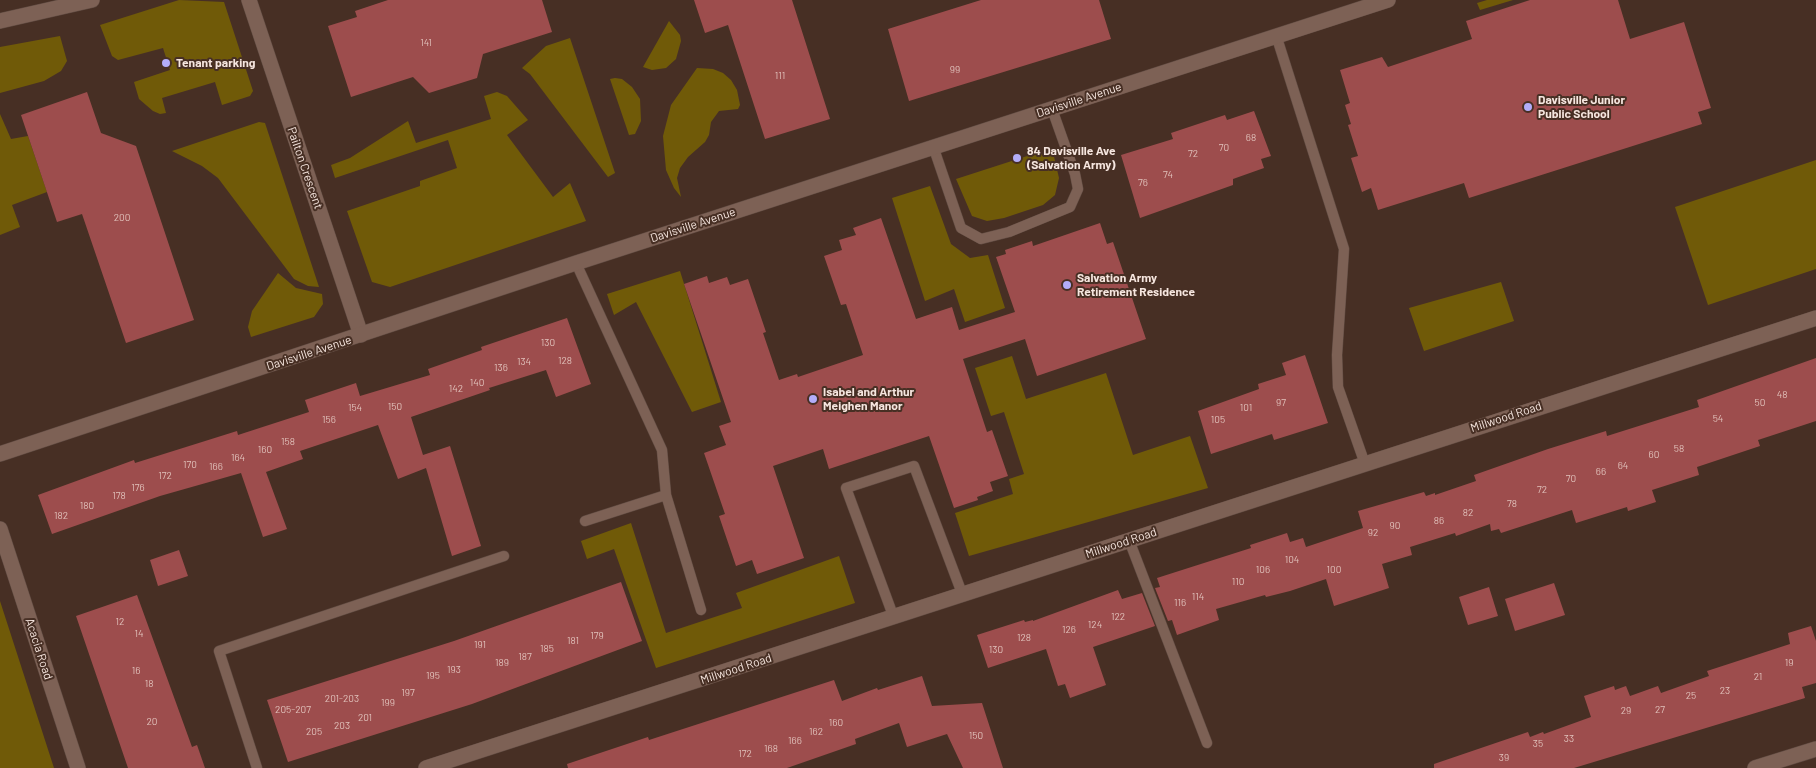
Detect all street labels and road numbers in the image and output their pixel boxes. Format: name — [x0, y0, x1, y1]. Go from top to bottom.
street label: Davisville Avenue — [1035, 79, 1123, 121]
street label: Pailton Crescent — [284, 125, 326, 211]
street label: Davisville Avenue — [649, 204, 737, 246]
street label: Davisville Avenue — [265, 332, 353, 374]
street label: Millwood Road — [1469, 399, 1543, 435]
street label: Millwood Road — [1084, 525, 1158, 561]
street label: Acacia Road — [22, 616, 56, 682]
street label: Millwood Road — [699, 651, 773, 687]

